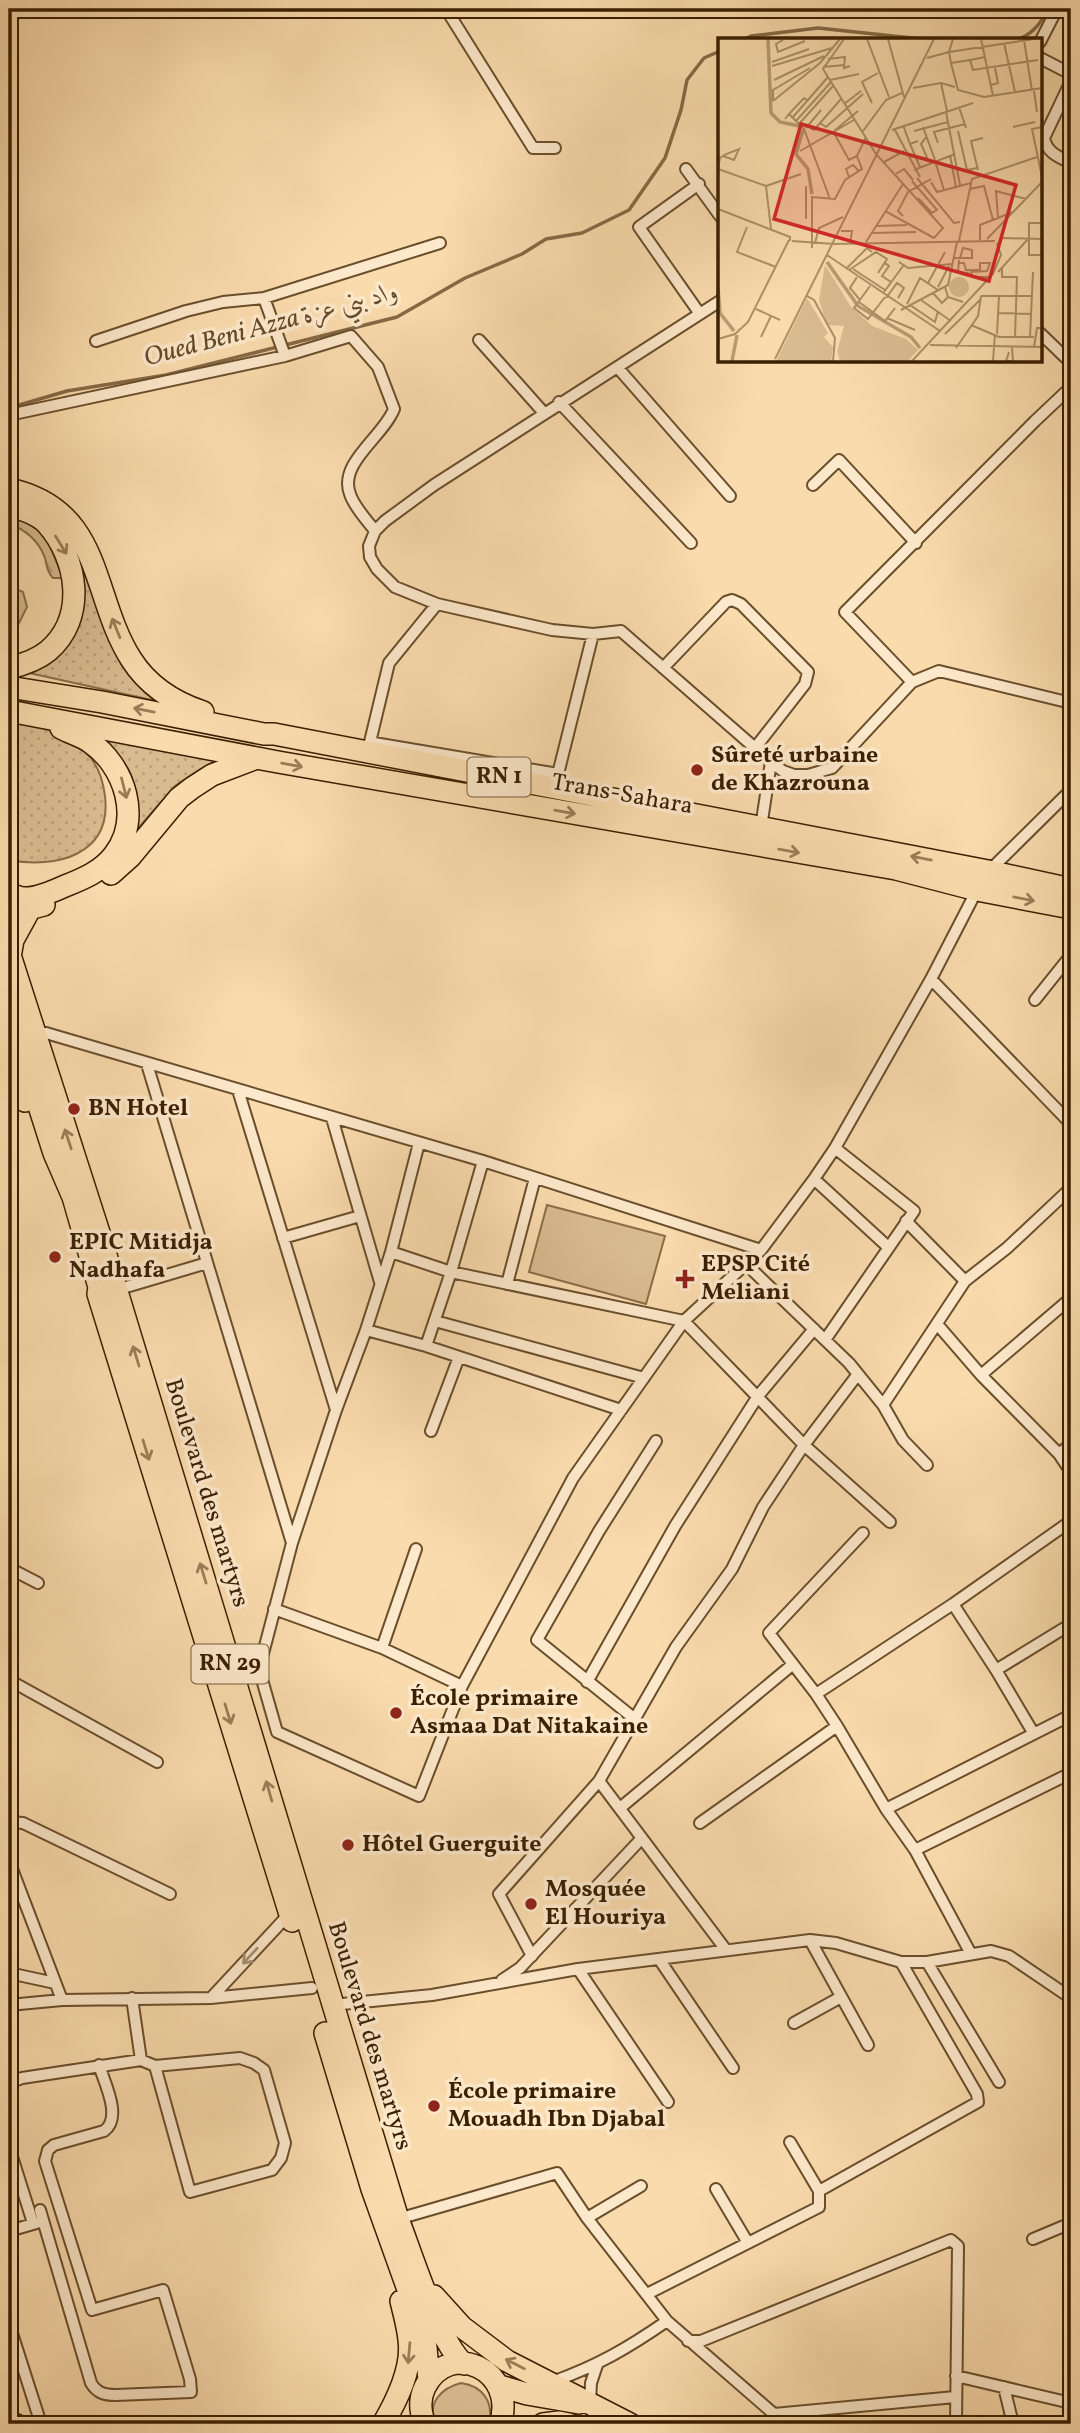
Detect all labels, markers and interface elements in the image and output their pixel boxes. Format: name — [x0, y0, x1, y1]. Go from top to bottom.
inset map — [718, 38, 1042, 362]
water label: Oued Beni Azza واد بني عزة — [140, 274, 403, 379]
one-way arrow — [54, 535, 68, 555]
one-way arrow — [109, 618, 122, 640]
one-way arrow — [133, 703, 156, 717]
place label: Sûreté urbaine de Khazrouna — [711, 739, 878, 801]
road number: RN 1 — [468, 758, 530, 796]
one-way arrow — [281, 759, 303, 772]
marker: Sûreté urbaine de Khazrouna — [689, 762, 705, 778]
street label: Trans-Sahara — [549, 766, 695, 824]
one-way arrow — [118, 776, 131, 799]
one-way arrow — [553, 806, 576, 819]
one-way arrow — [777, 845, 800, 858]
one-way arrow — [910, 851, 933, 864]
one-way arrow — [1012, 893, 1035, 906]
place label: BN Hotel — [88, 1092, 188, 1126]
marker: BN Hotel — [66, 1101, 82, 1117]
one-way arrow — [61, 1128, 73, 1150]
place label: EPIC Mitidja Nadhafa — [69, 1226, 213, 1288]
place label: EPSP Cité Meliani — [701, 1248, 810, 1310]
marker: EPIC Mitidja Nadhafa — [47, 1249, 63, 1265]
marker: EPSP Cité Meliani — [675, 1269, 695, 1289]
one-way arrow — [129, 1345, 142, 1367]
street label: Boulevard des martyrs — [155, 1374, 257, 1612]
one-way arrow — [140, 1439, 153, 1461]
one-way arrow — [195, 1563, 208, 1585]
road number: RN 29 — [191, 1644, 268, 1684]
place label: École primaire Asmaa Dat Nitakaine — [410, 1682, 648, 1744]
one-way arrow — [222, 1703, 235, 1725]
marker: École primaire Asmaa Dat Nitakaine — [388, 1705, 404, 1721]
one-way arrow — [261, 1780, 274, 1802]
place label: Hôtel Guerguite — [362, 1828, 541, 1862]
marker: Hôtel Guerguite — [340, 1837, 356, 1853]
place label: Mosquée El Houriya — [545, 1873, 666, 1935]
marker: Mosquée El Houriya — [523, 1896, 539, 1912]
street label: Boulevard des martyrs — [318, 1917, 420, 2155]
one-way arrow — [242, 1947, 259, 1964]
place label: École primaire Mouadh Ibn Djabal — [448, 2075, 665, 2137]
marker: École primaire Mouadh Ibn Djabal — [426, 2098, 442, 2114]
one-way arrow — [402, 2341, 415, 2363]
one-way arrow — [506, 2357, 526, 2371]

